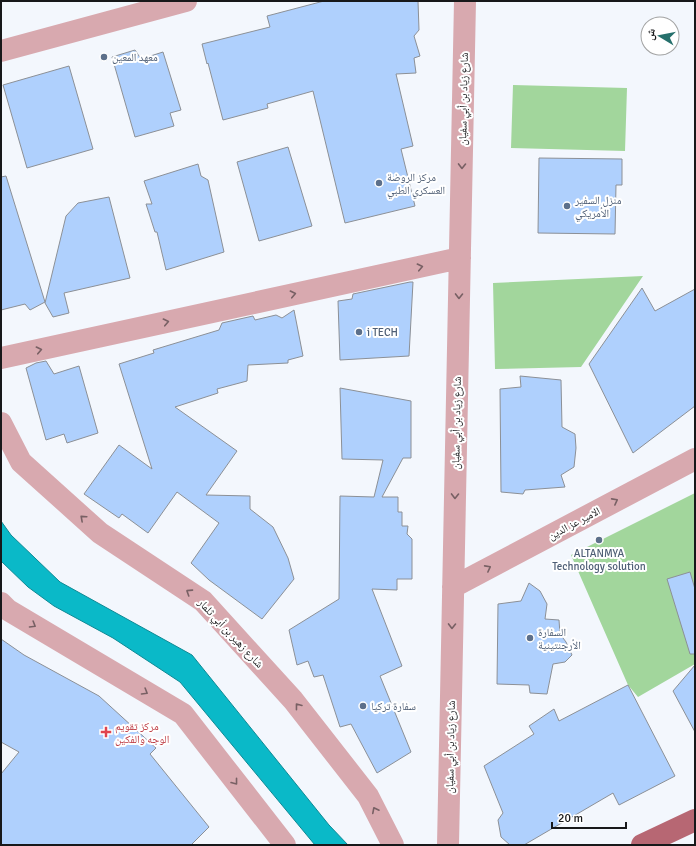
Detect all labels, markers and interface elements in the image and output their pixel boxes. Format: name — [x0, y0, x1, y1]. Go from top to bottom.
north arrow — [640, 16, 680, 56]
text: ش — [643, 27, 659, 41]
place label: معهد المعين — [112, 51, 158, 64]
marker: معهد المعين — [99, 52, 109, 62]
street label: شارع زياد بن أبي سفيان — [455, 52, 473, 146]
one-way arrow — [458, 163, 466, 169]
place label: مركز الروضة العسكري الطبي — [387, 171, 445, 199]
marker: مركز الروضة العسكري الطبي — [374, 178, 384, 188]
place label: منزل السفير الأمريكي — [574, 194, 622, 222]
marker: منزل السفير الأمريكي — [562, 201, 572, 211]
one-way arrow — [417, 263, 423, 271]
one-way arrow — [290, 291, 296, 299]
one-way arrow — [455, 293, 463, 299]
one-way arrow — [163, 318, 169, 326]
place label: i TECH — [367, 326, 398, 339]
marker: i TECH — [354, 327, 364, 337]
one-way arrow — [36, 346, 42, 354]
street label: شارع زياد بن أبي سفيان — [448, 376, 466, 470]
one-way arrow — [451, 493, 459, 499]
one-way arrow — [611, 498, 618, 506]
street label: الامير عز الدين — [546, 504, 602, 543]
one-way arrow — [80, 515, 88, 523]
marker: ALTANMYA Technology solution — [594, 535, 604, 545]
place label: ALTANMYA Technology solution — [552, 547, 646, 573]
one-way arrow — [483, 566, 491, 573]
one-way arrow — [186, 589, 193, 597]
street label: شارع زهير بن أبي ثلمار — [193, 595, 267, 672]
one-way arrow — [29, 621, 36, 628]
one-way arrow — [448, 623, 456, 629]
place label: السفارة الأرجنتينية — [538, 626, 581, 652]
marker: السفارة الأرجنتينية — [525, 633, 535, 643]
one-way arrow — [141, 687, 148, 694]
place label: سفارة تركيا — [371, 700, 416, 713]
street label: شارع زياد بن أبي سفيان — [442, 700, 460, 794]
marker: سفارة تركيا — [358, 701, 368, 711]
one-way arrow — [295, 703, 303, 710]
place label: مركز تقويم الوجه والفكين — [115, 720, 169, 746]
marker: مركز تقويم الوجه والفكين — [100, 726, 112, 738]
one-way arrow — [231, 777, 238, 784]
scale bar — [552, 804, 626, 830]
one-way arrow — [372, 807, 380, 814]
text: 20 m — [558, 811, 583, 826]

